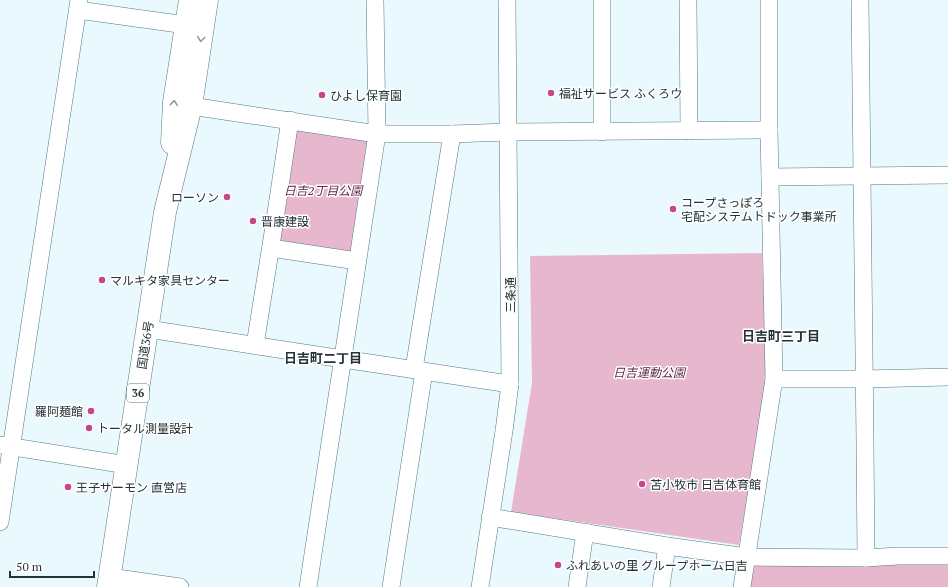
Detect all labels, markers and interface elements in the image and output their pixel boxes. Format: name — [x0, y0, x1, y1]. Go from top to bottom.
one-way arrow — [197, 36, 206, 42]
place label: 福祉サービス ふくろウ — [559, 86, 682, 101]
place label: ひよし保育園 — [330, 88, 402, 103]
marker: 福祉サービス ふくろウ — [546, 88, 556, 98]
marker: ひよし保育園 — [317, 90, 327, 100]
one-way arrow — [170, 100, 179, 106]
park label: 日吉2丁目公園 — [284, 183, 364, 198]
place label: ローソン — [171, 190, 219, 205]
marker: ローソン — [222, 192, 232, 202]
place label: コープさっぽろ 宅配システムトドック事業所 — [681, 195, 837, 224]
marker: コープさっぽろ 宅配システムトドック事業所 — [668, 204, 678, 214]
place label: 晋康建設 — [261, 214, 309, 229]
marker: 晋康建設 — [248, 216, 258, 226]
place label: マルキタ家具センター — [110, 273, 230, 288]
marker: マルキタ家具センター — [97, 275, 107, 285]
street label: 三条通 — [503, 277, 518, 313]
street label: 国道36号 — [134, 320, 156, 370]
district label: 日吉町三丁目 — [742, 327, 820, 345]
district label: 日吉町二丁目 — [284, 349, 362, 367]
park label: 日吉運動公園 — [613, 365, 687, 380]
road number: 36 — [127, 384, 149, 402]
place label: 羅阿麺館 — [35, 404, 83, 419]
marker: 羅阿麺館 — [86, 406, 96, 416]
place label: トータル測量設計 — [97, 421, 193, 436]
marker: トータル測量設計 — [84, 423, 94, 433]
place label: 苫小牧市 日吉体育館 — [650, 477, 761, 492]
marker: 苫小牧市 日吉体育館 — [637, 479, 647, 489]
place label: 王子サーモン 直営店 — [76, 480, 187, 495]
marker: 王子サーモン 直営店 — [63, 482, 73, 492]
scale bar — [10, 553, 94, 579]
place label: ふれあいの里 グループホーム日吉 — [566, 558, 748, 573]
text: 50 m — [16, 559, 43, 574]
marker: ふれあいの里 グループホーム日吉 — [553, 560, 563, 570]

